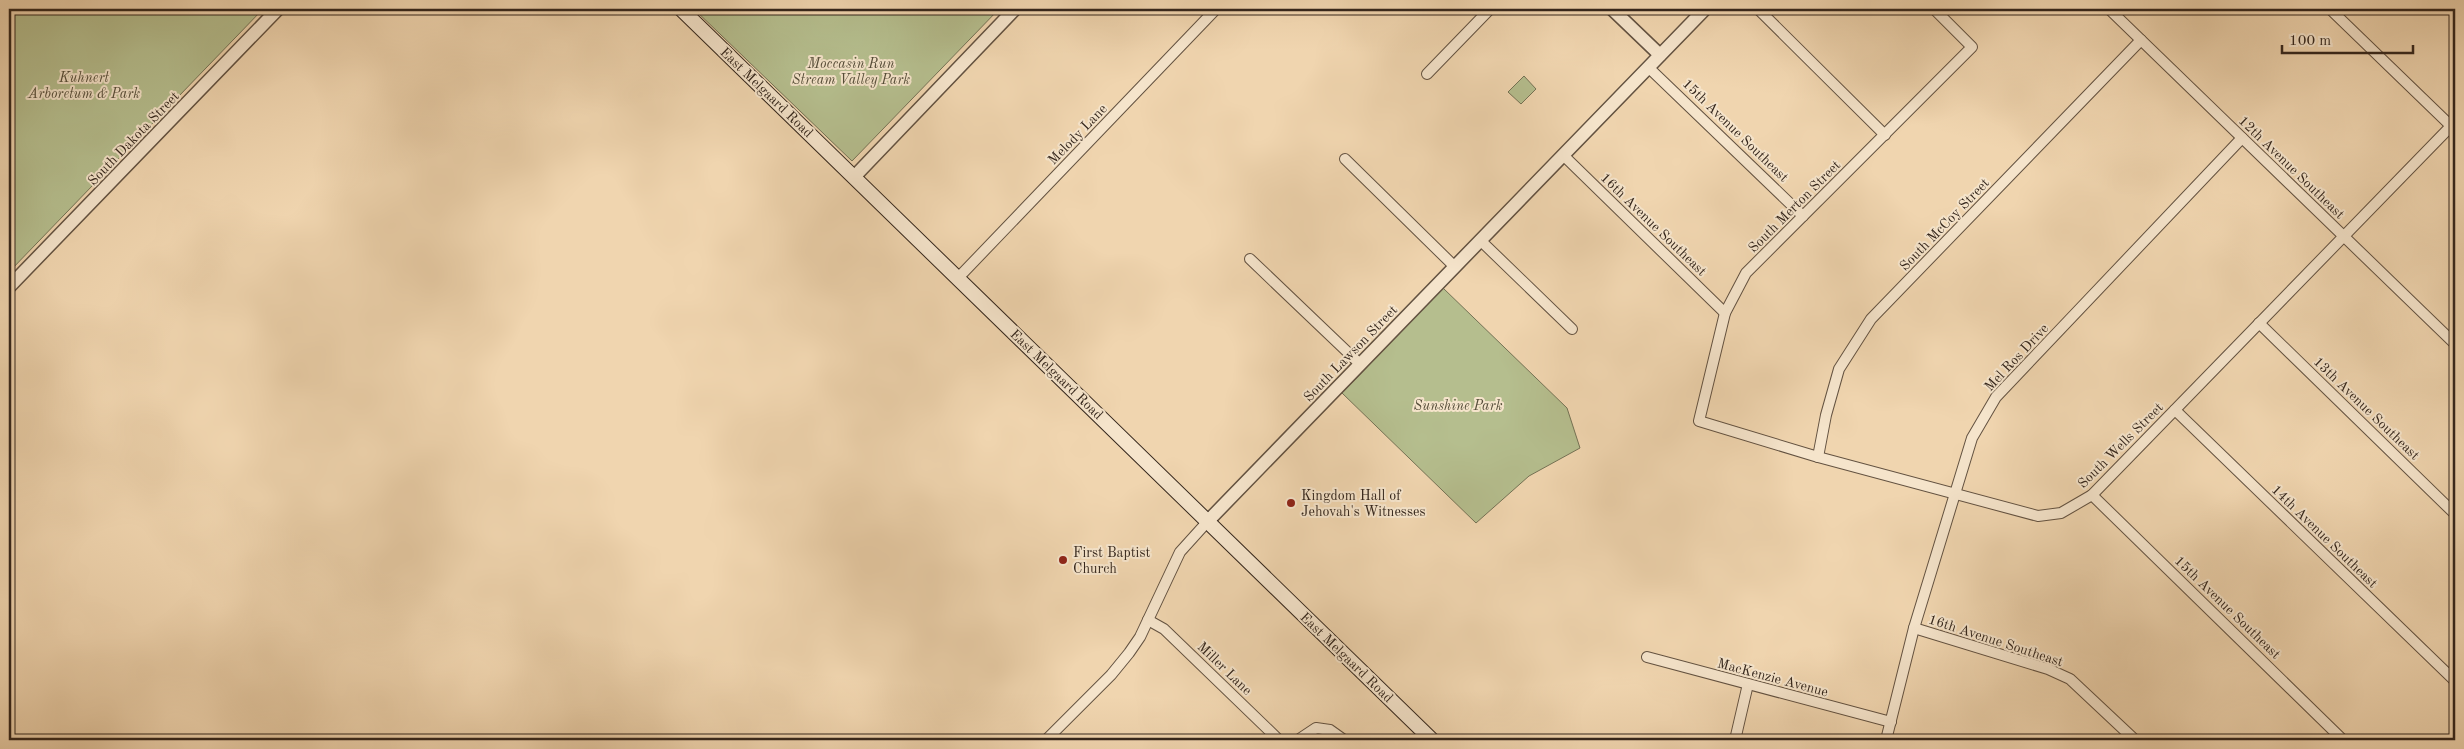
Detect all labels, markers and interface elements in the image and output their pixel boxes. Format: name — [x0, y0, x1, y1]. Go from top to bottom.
scale bar — [2282, 22, 2413, 54]
text: 100 m — [2289, 34, 2331, 49]
street label: East Melgaard Road — [717, 45, 815, 140]
park label: Moccasin Run Stream Valley Park — [792, 57, 910, 88]
park label: Kuhnert Arboretum & Park — [27, 71, 140, 101]
street label: 15th Avenue Southeast — [1680, 77, 1791, 185]
street label: South Dakota Street — [85, 89, 182, 188]
street label: Melody Lane — [1046, 102, 1110, 168]
street label: 12th Avenue Southeast — [2236, 114, 2347, 222]
street label: South Merton Street — [1746, 158, 1844, 255]
street label: 16th Avenue Southeast — [1598, 171, 1709, 279]
street label: South McCoy Street — [1897, 176, 1992, 273]
street label: South Lawson Street — [1301, 303, 1400, 405]
street label: Mel Ros Drive — [1982, 321, 2051, 394]
street label: East Melgaard Road — [1007, 327, 1105, 422]
street label: 13th Avenue Southeast — [2311, 355, 2422, 463]
park label: Sunshine Park — [1413, 399, 1503, 413]
street label: South Wells Street — [2075, 400, 2166, 491]
street label: 14th Avenue Southeast — [2269, 483, 2380, 591]
place label: Kingdom Hall of Jehovah's Witnesses — [1301, 489, 1426, 519]
marker: Kingdom Hall of Jehovah's Witnesses — [1285, 497, 1297, 509]
place label: First Baptist Church — [1073, 546, 1150, 576]
marker: First Baptist Church — [1057, 554, 1069, 566]
street label: 15th Avenue Southeast — [2172, 554, 2283, 662]
street label: East Melgaard Road — [1297, 610, 1395, 705]
street label: 16th Avenue Southeast — [1926, 613, 2065, 669]
street label: Miller Lane — [1194, 640, 1254, 698]
street label: MacKenzie Avenue — [1716, 656, 1830, 699]

